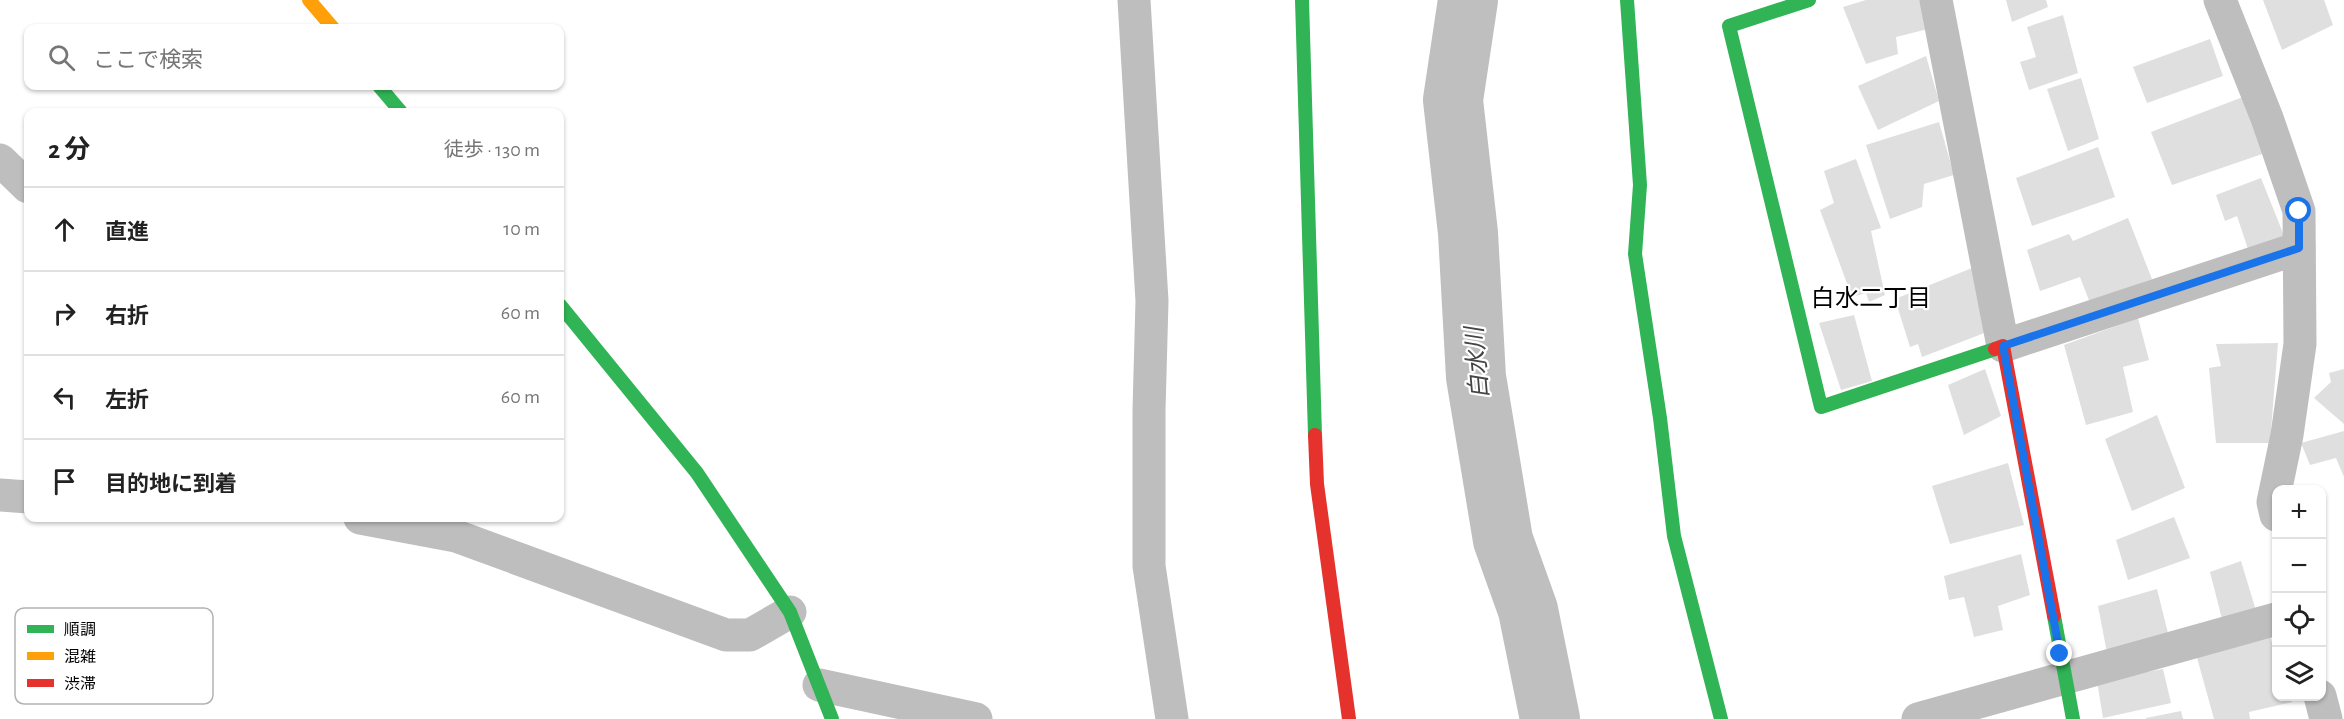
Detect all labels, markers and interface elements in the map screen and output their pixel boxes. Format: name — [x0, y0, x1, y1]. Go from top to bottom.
search box — [24, 24, 564, 90]
icon: search — [45, 41, 78, 74]
text: ここで検索 — [93, 49, 203, 71]
text: 2 分 — [48, 137, 90, 163]
text: 徒歩 · 130 m — [444, 140, 540, 160]
route start — [2285, 197, 2311, 223]
icon: ahead — [48, 213, 81, 246]
text: 10 m — [503, 219, 540, 239]
text: 直進 — [105, 221, 149, 243]
district label: 白水二丁目 — [1811, 285, 1931, 311]
icon: right — [48, 297, 81, 330]
text: 60 m — [501, 303, 540, 323]
text: 右折 — [105, 305, 149, 327]
water label: 白水川 — [1461, 323, 1493, 400]
icon: left — [48, 381, 81, 414]
text: 60 m — [501, 387, 540, 407]
text: 左折 — [105, 389, 149, 411]
icon: arrive — [48, 465, 81, 498]
text: 目的地に到着 — [105, 473, 237, 495]
map controls — [2272, 485, 2326, 701]
button: + — [2272, 485, 2326, 539]
button: − — [2272, 539, 2326, 593]
button: locate — [2272, 593, 2326, 647]
legend — [15, 608, 213, 704]
text: 順調 — [64, 622, 96, 638]
route end — [2046, 640, 2072, 666]
button: layers — [2272, 647, 2326, 701]
text: 混雑 — [64, 648, 96, 665]
text: 渋滞 — [64, 676, 96, 692]

